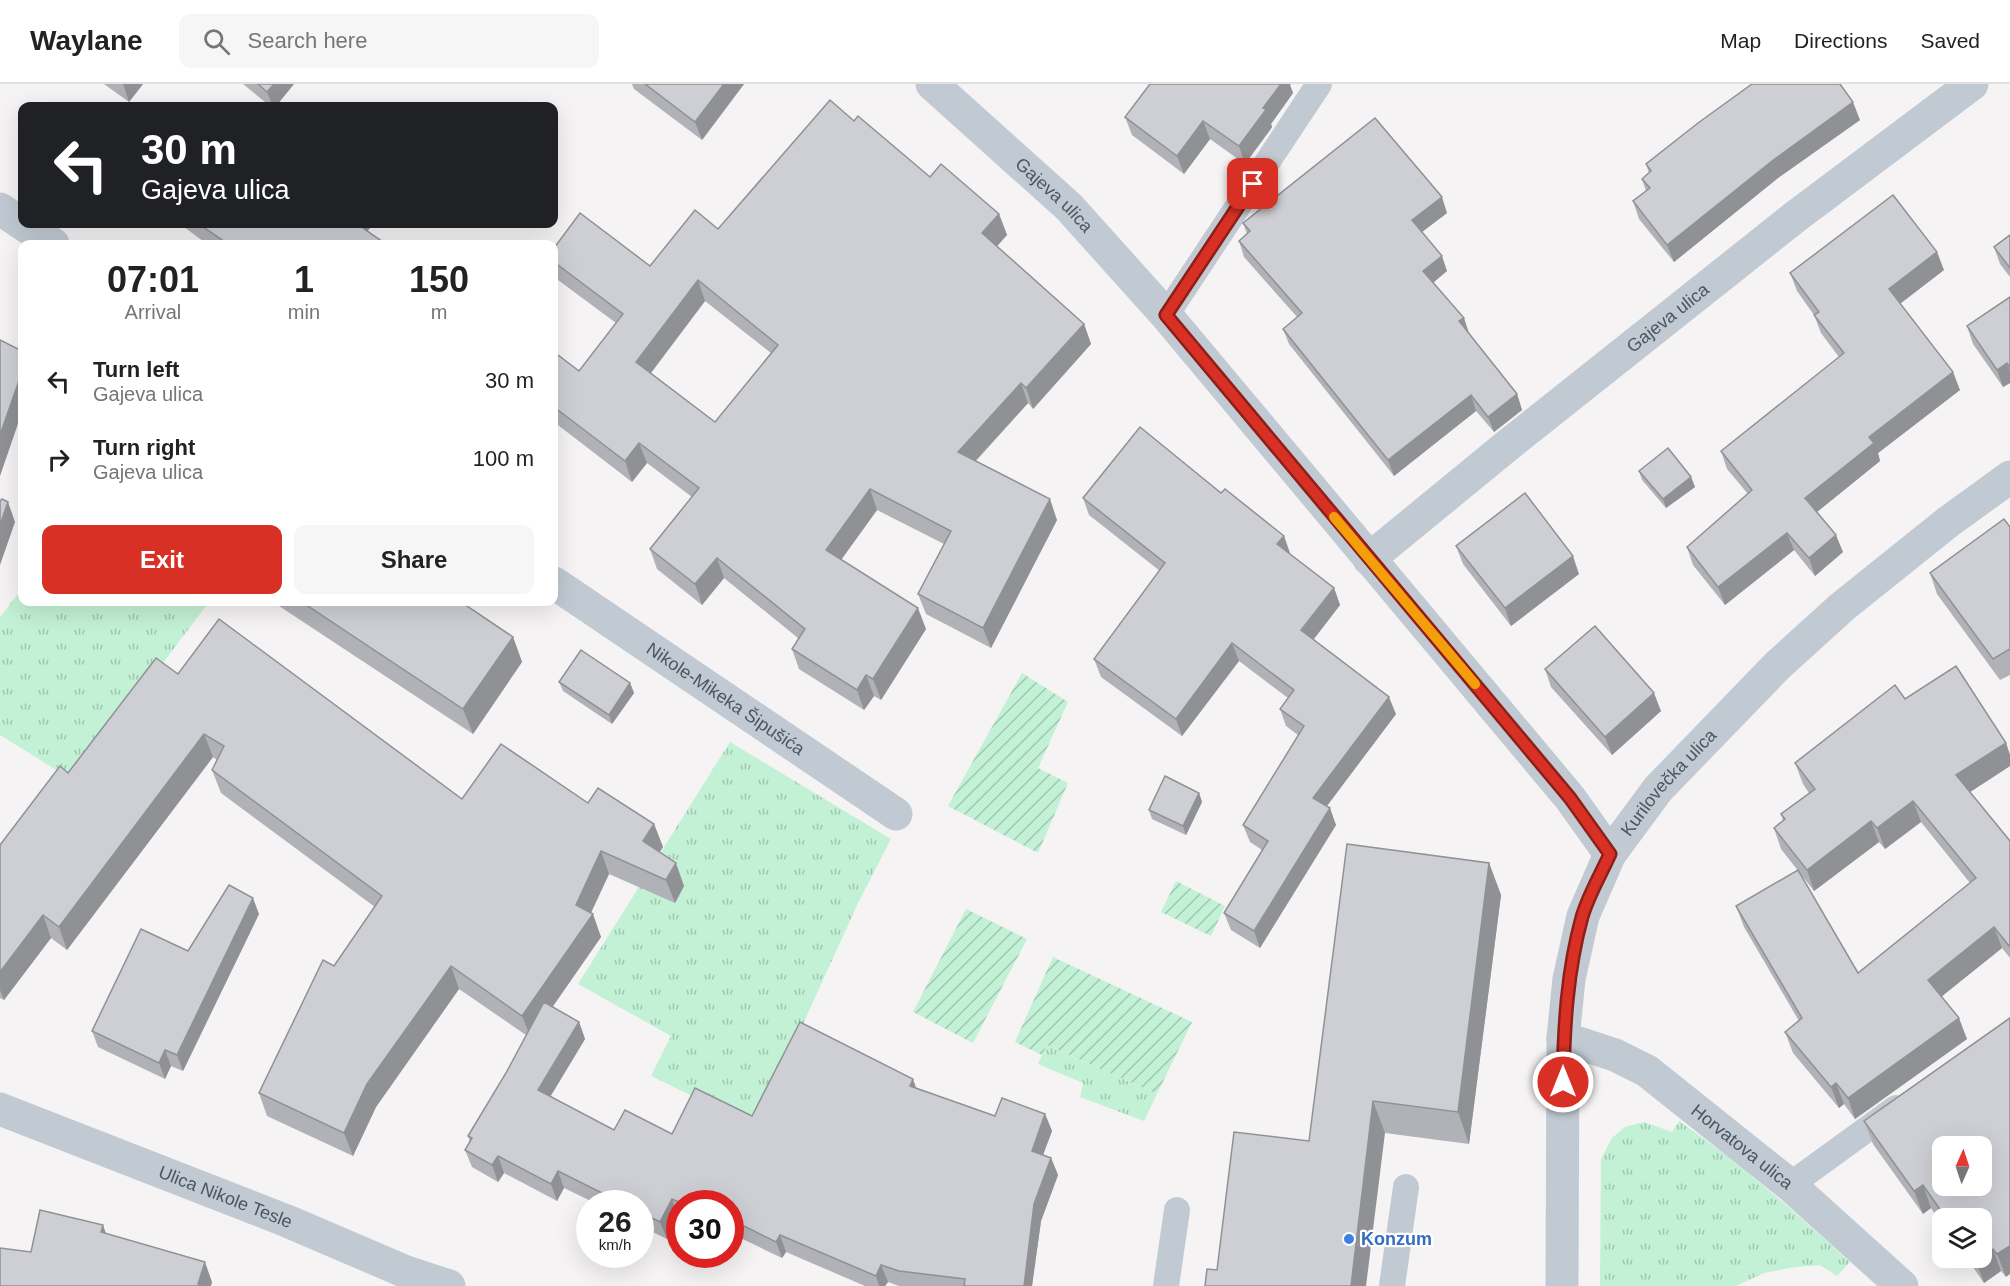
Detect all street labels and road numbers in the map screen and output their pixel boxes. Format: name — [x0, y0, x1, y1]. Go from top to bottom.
street label: Gajeva ulica — [1011, 154, 1097, 237]
street label: Gajeva ulica — [1623, 279, 1714, 357]
street label: Nikole-Mikeka Šipušića — [643, 638, 809, 760]
street label: Kurilovečka ulica — [1617, 724, 1721, 840]
street label: Horvatova ulica — [1687, 1100, 1798, 1194]
street label: Ulica Nikole Tesle — [156, 1162, 295, 1232]

